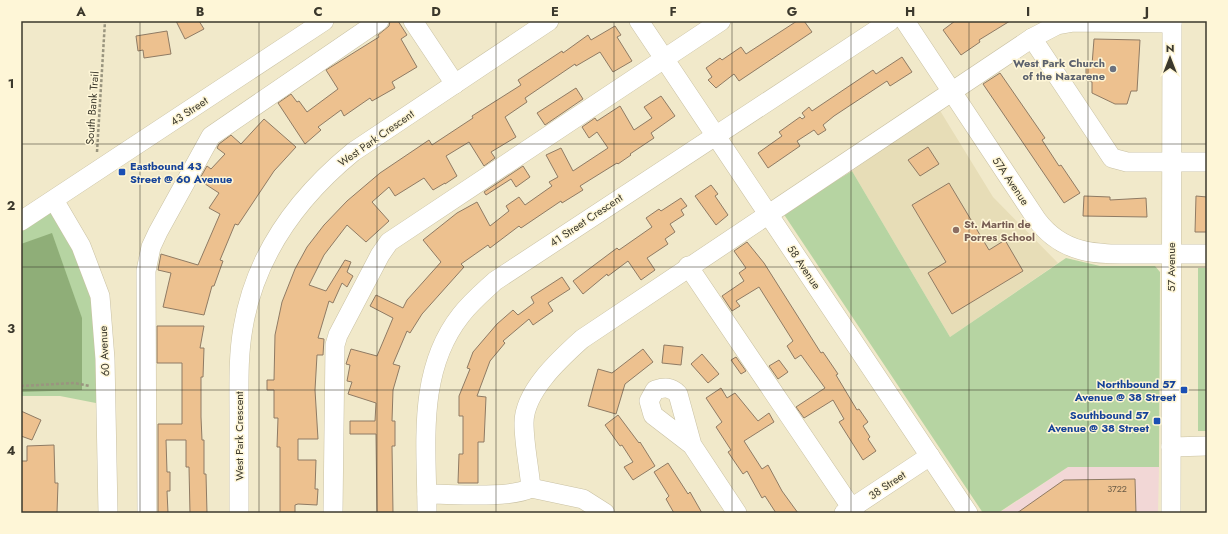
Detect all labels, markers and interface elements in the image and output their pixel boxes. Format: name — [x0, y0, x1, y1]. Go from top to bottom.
text: A — [75, 2, 86, 21]
text: B — [196, 2, 205, 21]
text: C — [313, 2, 323, 21]
text: D — [431, 2, 441, 21]
text: E — [551, 2, 559, 21]
text: F — [669, 2, 677, 21]
text: G — [787, 2, 798, 21]
text: H — [905, 2, 915, 21]
text: I — [1026, 2, 1030, 21]
text: J — [1142, 2, 1149, 21]
north arrow — [1150, 38, 1190, 78]
text: N — [1166, 40, 1174, 56]
place label: West Park Church of the Nazarene — [1013, 55, 1105, 84]
marker: West Park Church of the Nazarene — [1108, 64, 1118, 74]
street label: South Bank Trail — [81, 71, 103, 145]
text: 1 — [8, 74, 14, 93]
street label: 43 Street — [167, 92, 211, 129]
street label: West Park Crescent — [335, 106, 418, 170]
street label: 57A Avenue — [989, 153, 1033, 209]
place label: Eastbound 43 Street @ 60 Avenue — [130, 158, 232, 187]
marker: Eastbound 43 Street @ 60 Avenue — [117, 167, 127, 177]
street label: 41 Street Crescent — [546, 189, 626, 250]
text: 2 — [7, 196, 15, 215]
place label: St. Martin de Porres School — [964, 216, 1035, 245]
marker: St. Martin de Porres School — [951, 225, 961, 235]
street label: 58 Avenue — [783, 242, 825, 292]
street label: 57 Avenue — [1163, 242, 1179, 292]
text: 3 — [7, 319, 15, 338]
street label: 60 Avenue — [95, 325, 113, 377]
place label: Northbound 57 Avenue @ 38 Street — [1074, 376, 1176, 405]
marker: Northbound 57 Avenue @ 38 Street — [1179, 385, 1189, 395]
street label: West Park Crescent — [231, 391, 247, 481]
place label: Southbound 57 Avenue @ 38 Street — [1047, 407, 1149, 436]
marker: Southbound 57 Avenue @ 38 Street — [1152, 416, 1162, 426]
text: 4 — [6, 441, 16, 460]
street label: 38 Street — [865, 467, 909, 503]
house number: 3722 — [1107, 482, 1127, 495]

